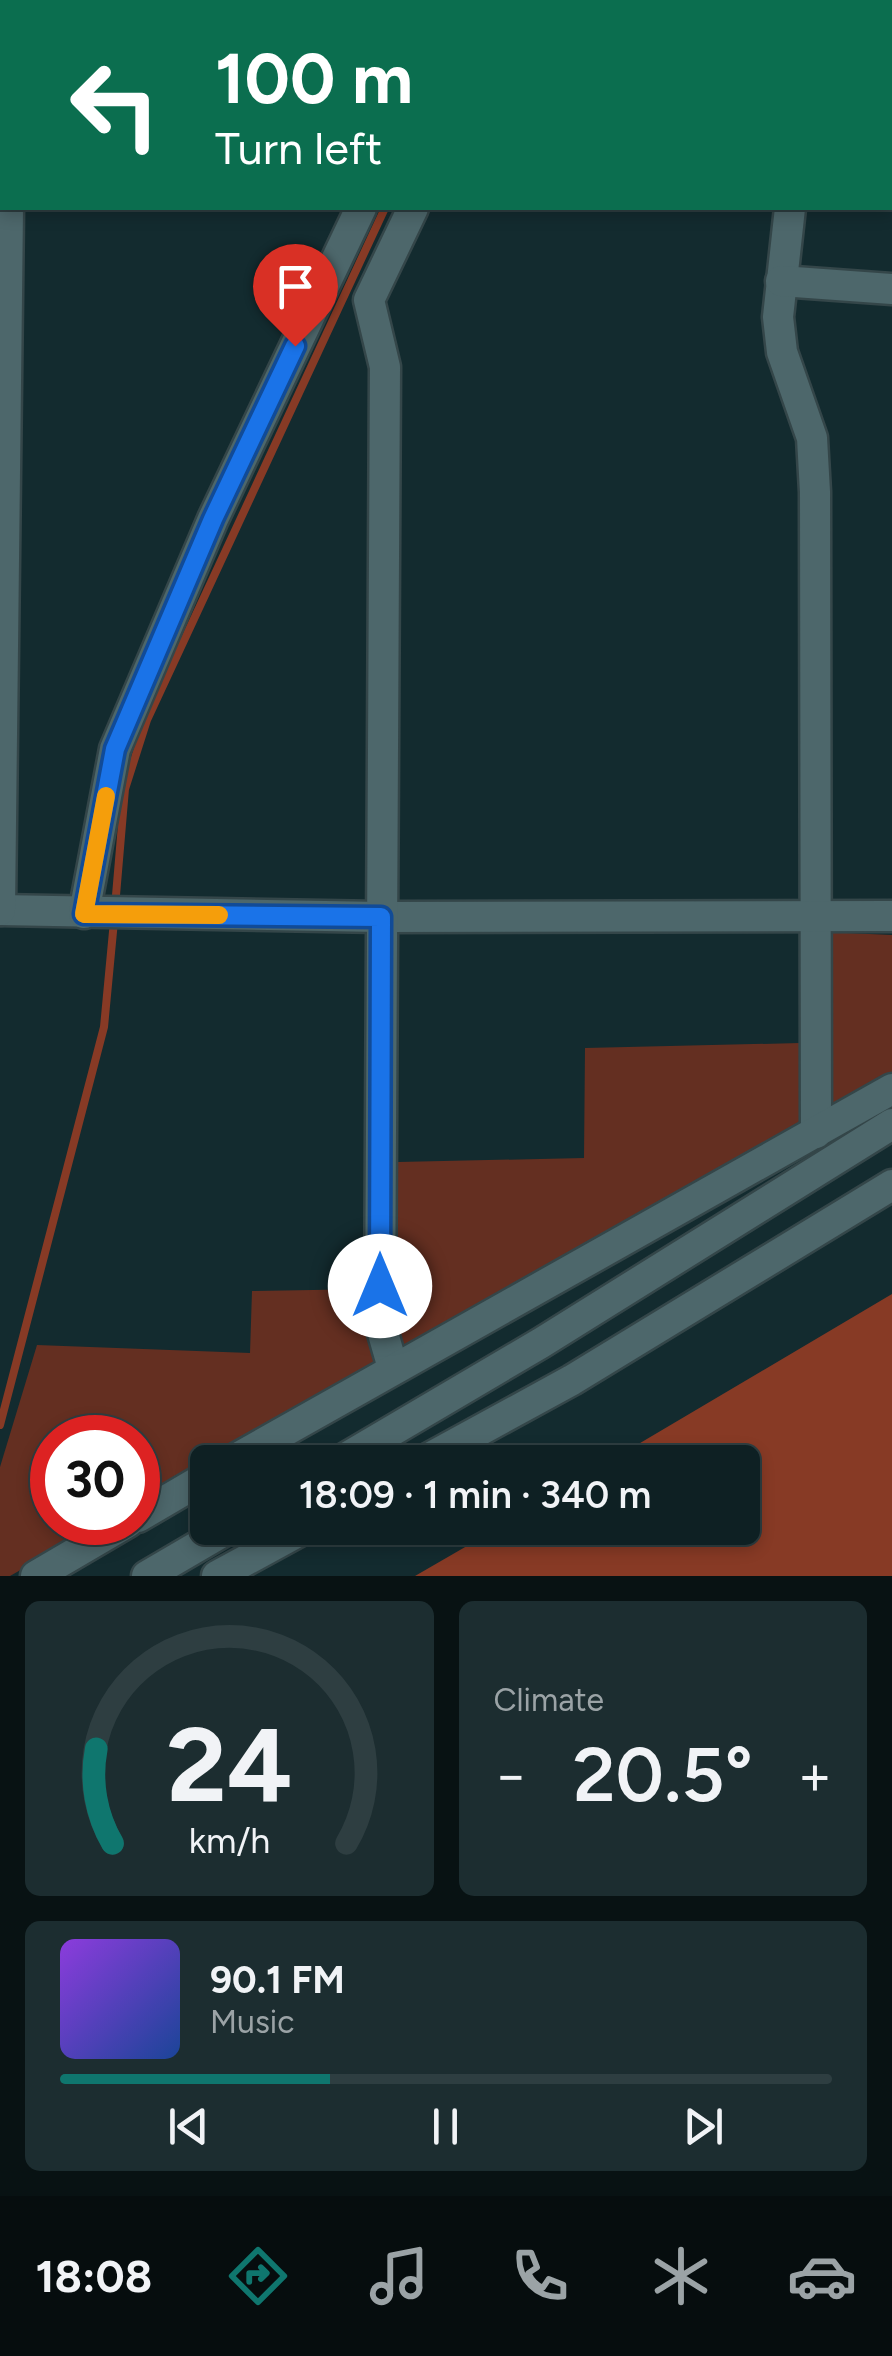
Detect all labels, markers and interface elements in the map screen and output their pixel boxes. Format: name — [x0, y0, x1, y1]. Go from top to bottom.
text: 100 m — [215, 36, 413, 121]
icon: left — [50, 40, 180, 170]
text: Turn left — [215, 121, 382, 175]
pin — [253, 244, 338, 347]
icon: arrive — [268, 259, 323, 314]
position arrow — [328, 1234, 432, 1338]
speed limit sign: 30 — [30, 1415, 160, 1545]
text: 18:09 · 1 min · 340 m — [299, 1472, 651, 1518]
text: Climate — [494, 1681, 604, 1719]
text: 24 — [166, 1702, 292, 1827]
text: 20.5° — [573, 1730, 753, 1820]
text: − — [494, 1742, 528, 1808]
text: + — [798, 1742, 832, 1808]
text: km/h — [188, 1819, 270, 1862]
text: 90.1 FM — [210, 1957, 345, 2003]
text: Music — [210, 2003, 295, 2041]
icon: previous — [161, 2099, 216, 2154]
icon: pause — [418, 2099, 473, 2154]
icon: next — [676, 2099, 731, 2154]
icon: directions — [223, 2241, 293, 2311]
icon: music — [364, 2241, 434, 2311]
icon: phone — [505, 2241, 575, 2311]
icon: climate — [646, 2241, 716, 2311]
icon: car — [787, 2241, 857, 2311]
text: 18:08 — [35, 2249, 152, 2303]

